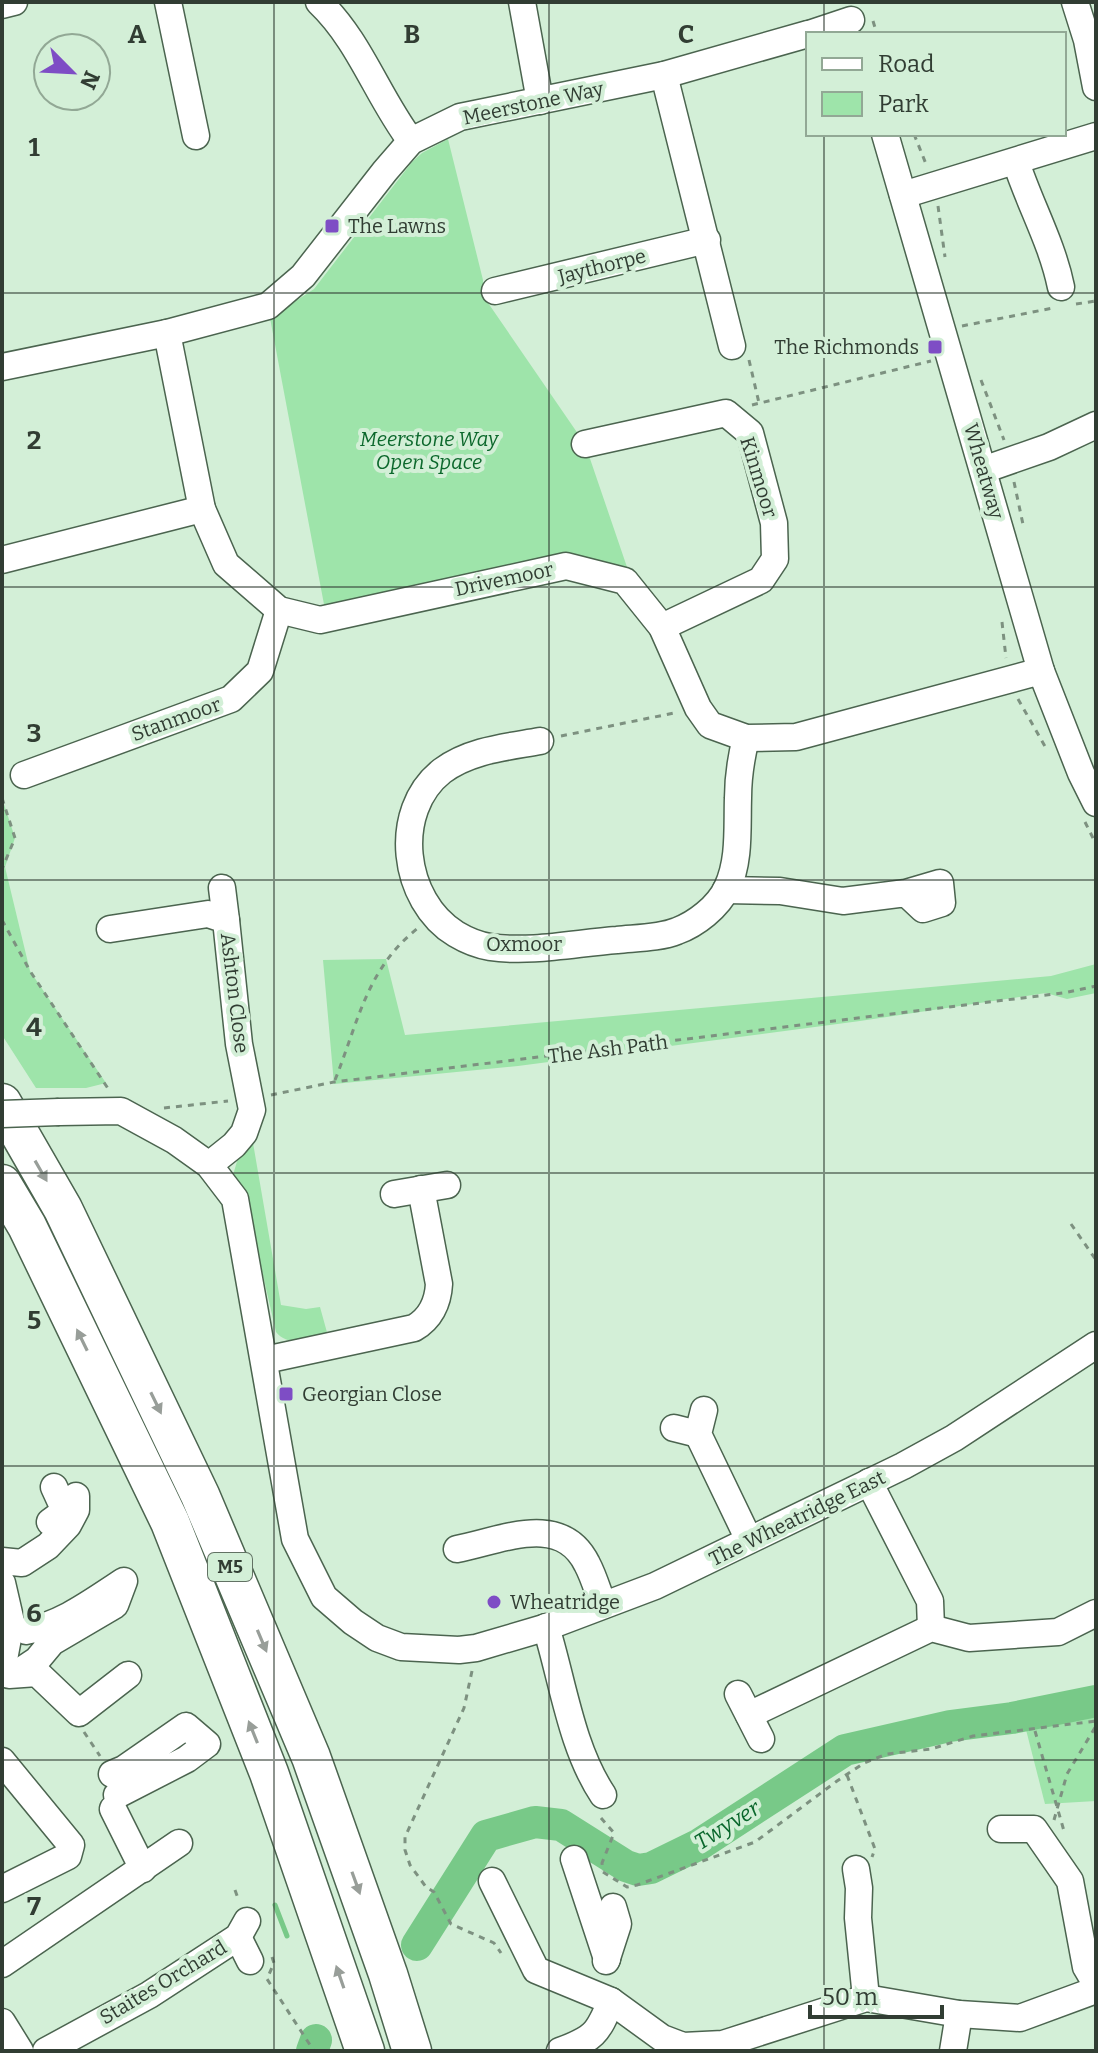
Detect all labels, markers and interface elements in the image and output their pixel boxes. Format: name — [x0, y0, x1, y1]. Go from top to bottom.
text: A — [128, 19, 147, 50]
text: B — [404, 19, 420, 50]
text: C — [678, 19, 694, 50]
north arrow — [32, 32, 112, 112]
legend — [806, 32, 1066, 136]
text: Road — [878, 50, 934, 78]
text: N — [74, 67, 106, 93]
street label: Meerstone Way — [460, 76, 606, 130]
text: Park — [878, 90, 929, 118]
text: 1 — [28, 132, 40, 163]
place label: The Lawns — [348, 214, 446, 238]
marker: The Lawns — [323, 217, 341, 235]
street label: Jaythorpe — [555, 244, 648, 289]
place label: The Richmonds — [774, 335, 919, 359]
marker: The Richmonds — [926, 338, 944, 356]
street label: Wheatway — [959, 421, 1009, 522]
text: 2 — [27, 425, 41, 456]
park label: Meerstone Way Open Space — [360, 427, 500, 474]
street label: Kinmoor — [735, 434, 783, 521]
street label: Drivemoor — [452, 557, 556, 601]
street label: Stanmoor — [128, 692, 224, 746]
text: 3 — [27, 718, 41, 749]
street label: Ashton Close — [216, 931, 254, 1055]
street label: Oxmoor — [486, 932, 562, 956]
text: 4 — [26, 1012, 42, 1043]
street label: The Ash Path — [547, 1030, 670, 1068]
one-way arrow — [34, 1159, 48, 1182]
text: 5 — [27, 1305, 41, 1336]
one-way arrow — [75, 1329, 89, 1352]
place label: Georgian Close — [302, 1382, 442, 1406]
marker: Georgian Close — [277, 1385, 295, 1403]
one-way arrow — [149, 1392, 163, 1415]
street label: The Wheatridge East — [705, 1465, 889, 1571]
road number: M5 — [208, 1553, 252, 1581]
place label: Wheatridge — [510, 1590, 620, 1614]
marker: Wheatridge — [485, 1593, 503, 1611]
text: 6 — [26, 1598, 42, 1629]
one-way arrow — [255, 1629, 268, 1653]
one-way arrow — [246, 1720, 259, 1744]
water label: Twyver — [689, 1794, 766, 1856]
one-way arrow — [350, 1871, 363, 1895]
text: 7 — [27, 1891, 41, 1922]
street label: Staites Orchard — [95, 1935, 231, 2029]
one-way arrow — [333, 1965, 346, 1989]
scale bar — [810, 1969, 942, 2019]
text: 50 m — [822, 1983, 878, 2011]

